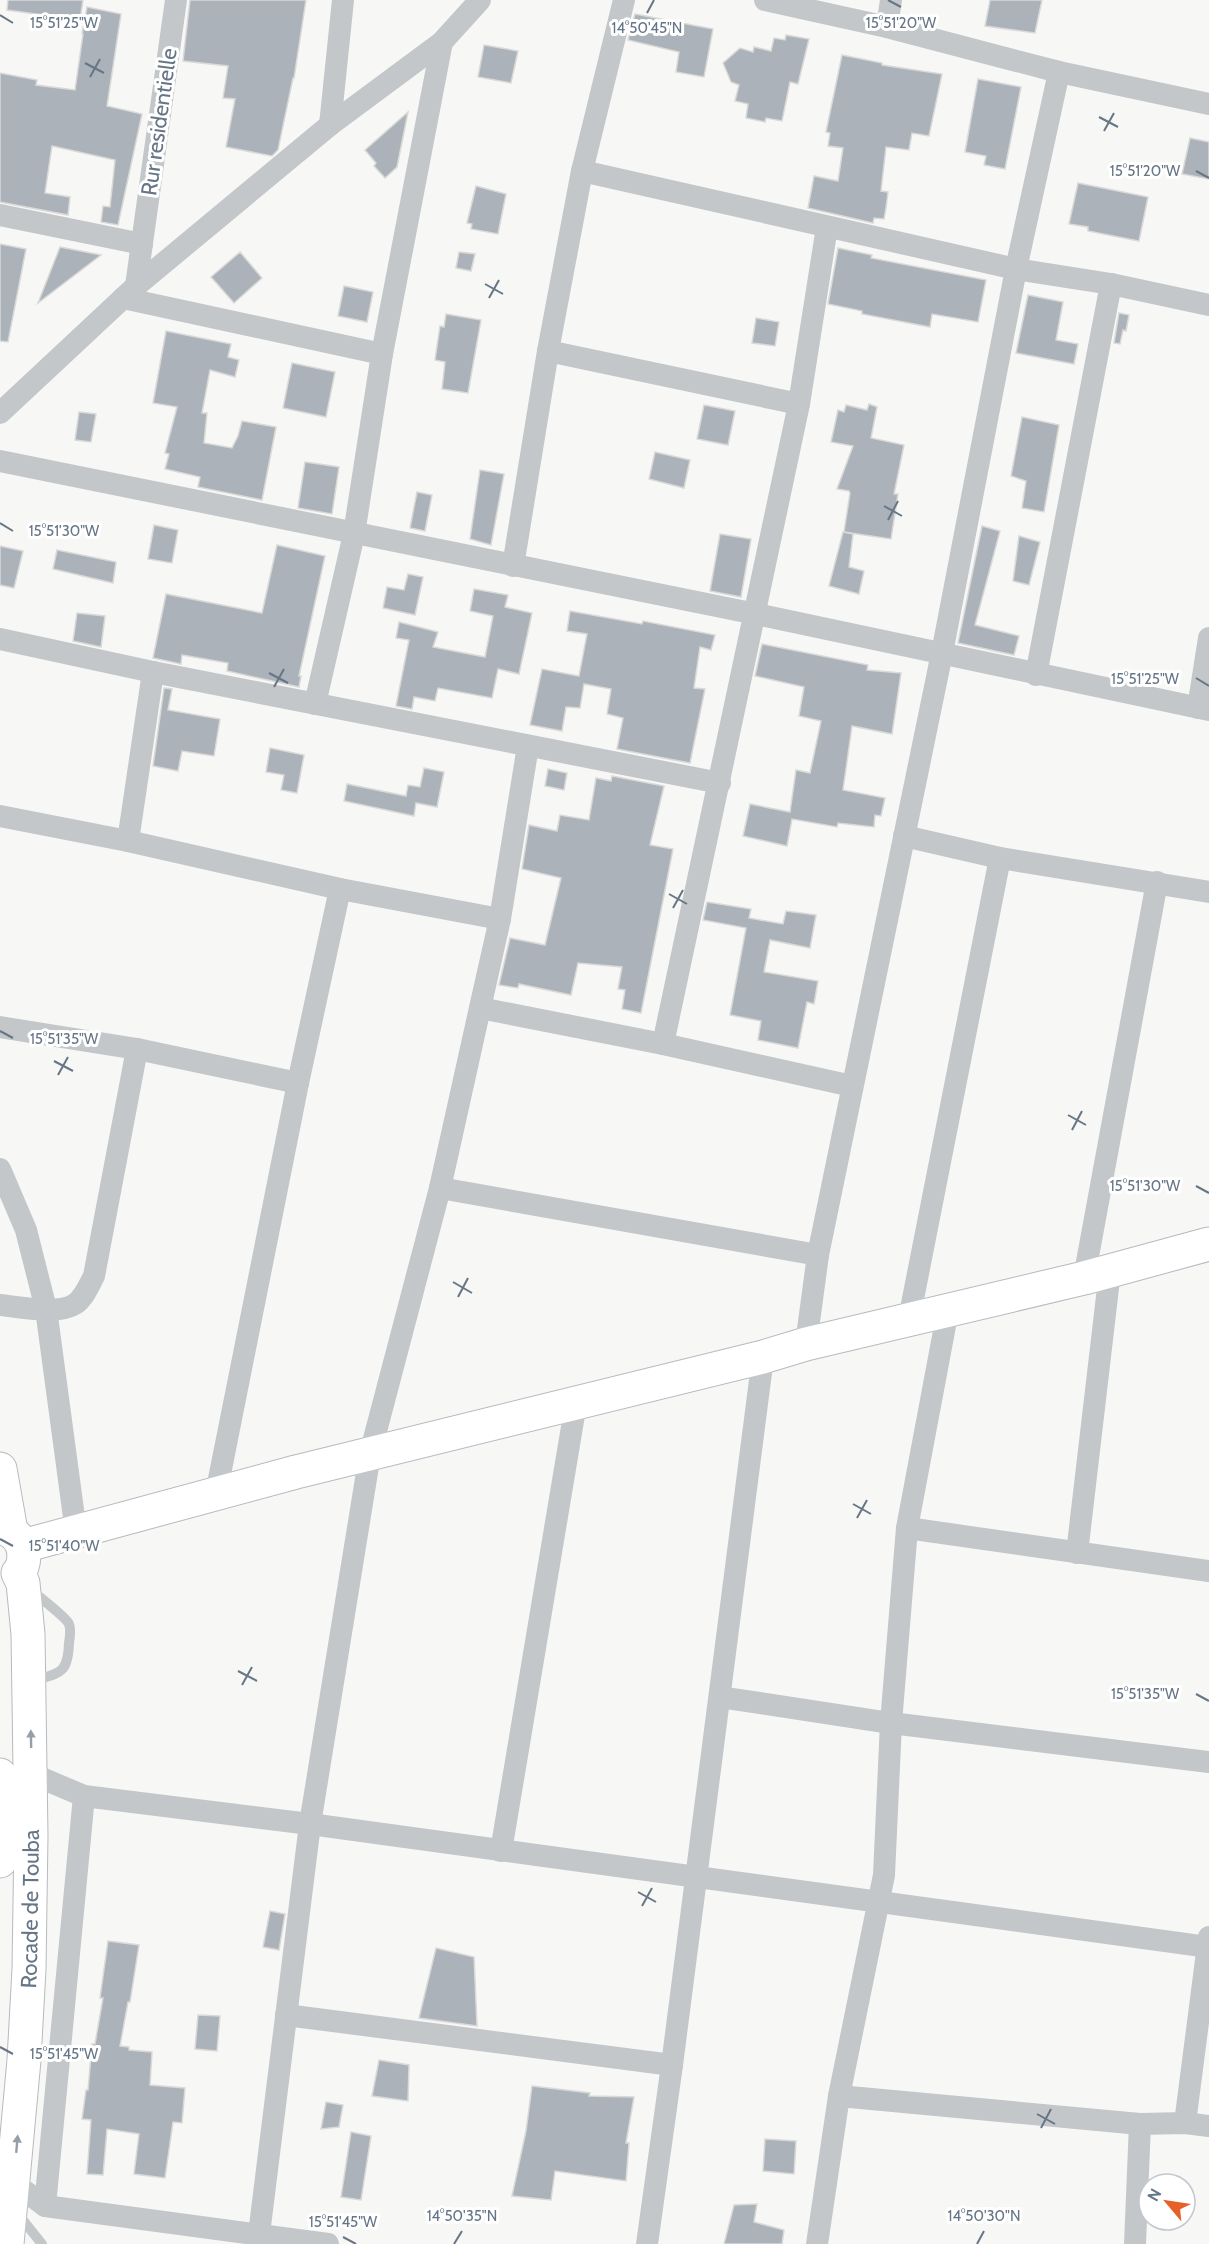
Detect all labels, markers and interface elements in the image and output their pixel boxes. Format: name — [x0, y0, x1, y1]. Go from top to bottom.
text: 15°51'25"W — [30, 14, 99, 32]
text: 15°51'20"W — [866, 14, 937, 32]
text: 14°50'45"N — [612, 19, 682, 37]
street label: Rur residentielle — [135, 47, 183, 197]
text: 15°51'20"W — [1110, 162, 1181, 180]
text: 15°51'30"W — [29, 522, 100, 540]
text: 15°51'25"W — [1111, 670, 1180, 688]
text: 15°51'35"W — [30, 1030, 99, 1048]
text: 15°51'30"W — [1110, 1177, 1181, 1195]
text: 15°51'40"W — [29, 1537, 100, 1555]
text: 15°51'35"W — [1111, 1685, 1180, 1703]
one-way arrow — [26, 1730, 36, 1749]
street label: Rocade de Touba — [14, 1829, 45, 1989]
text: 15°51'45"W — [30, 2045, 99, 2063]
one-way arrow — [12, 2134, 22, 2153]
north arrow — [1137, 2172, 1197, 2232]
text: N — [1143, 2185, 1165, 2205]
text: 14°50'35"N — [427, 2207, 497, 2225]
text: 14°50'30"N — [948, 2207, 1020, 2225]
text: 15°51'45"W — [309, 2213, 378, 2231]

